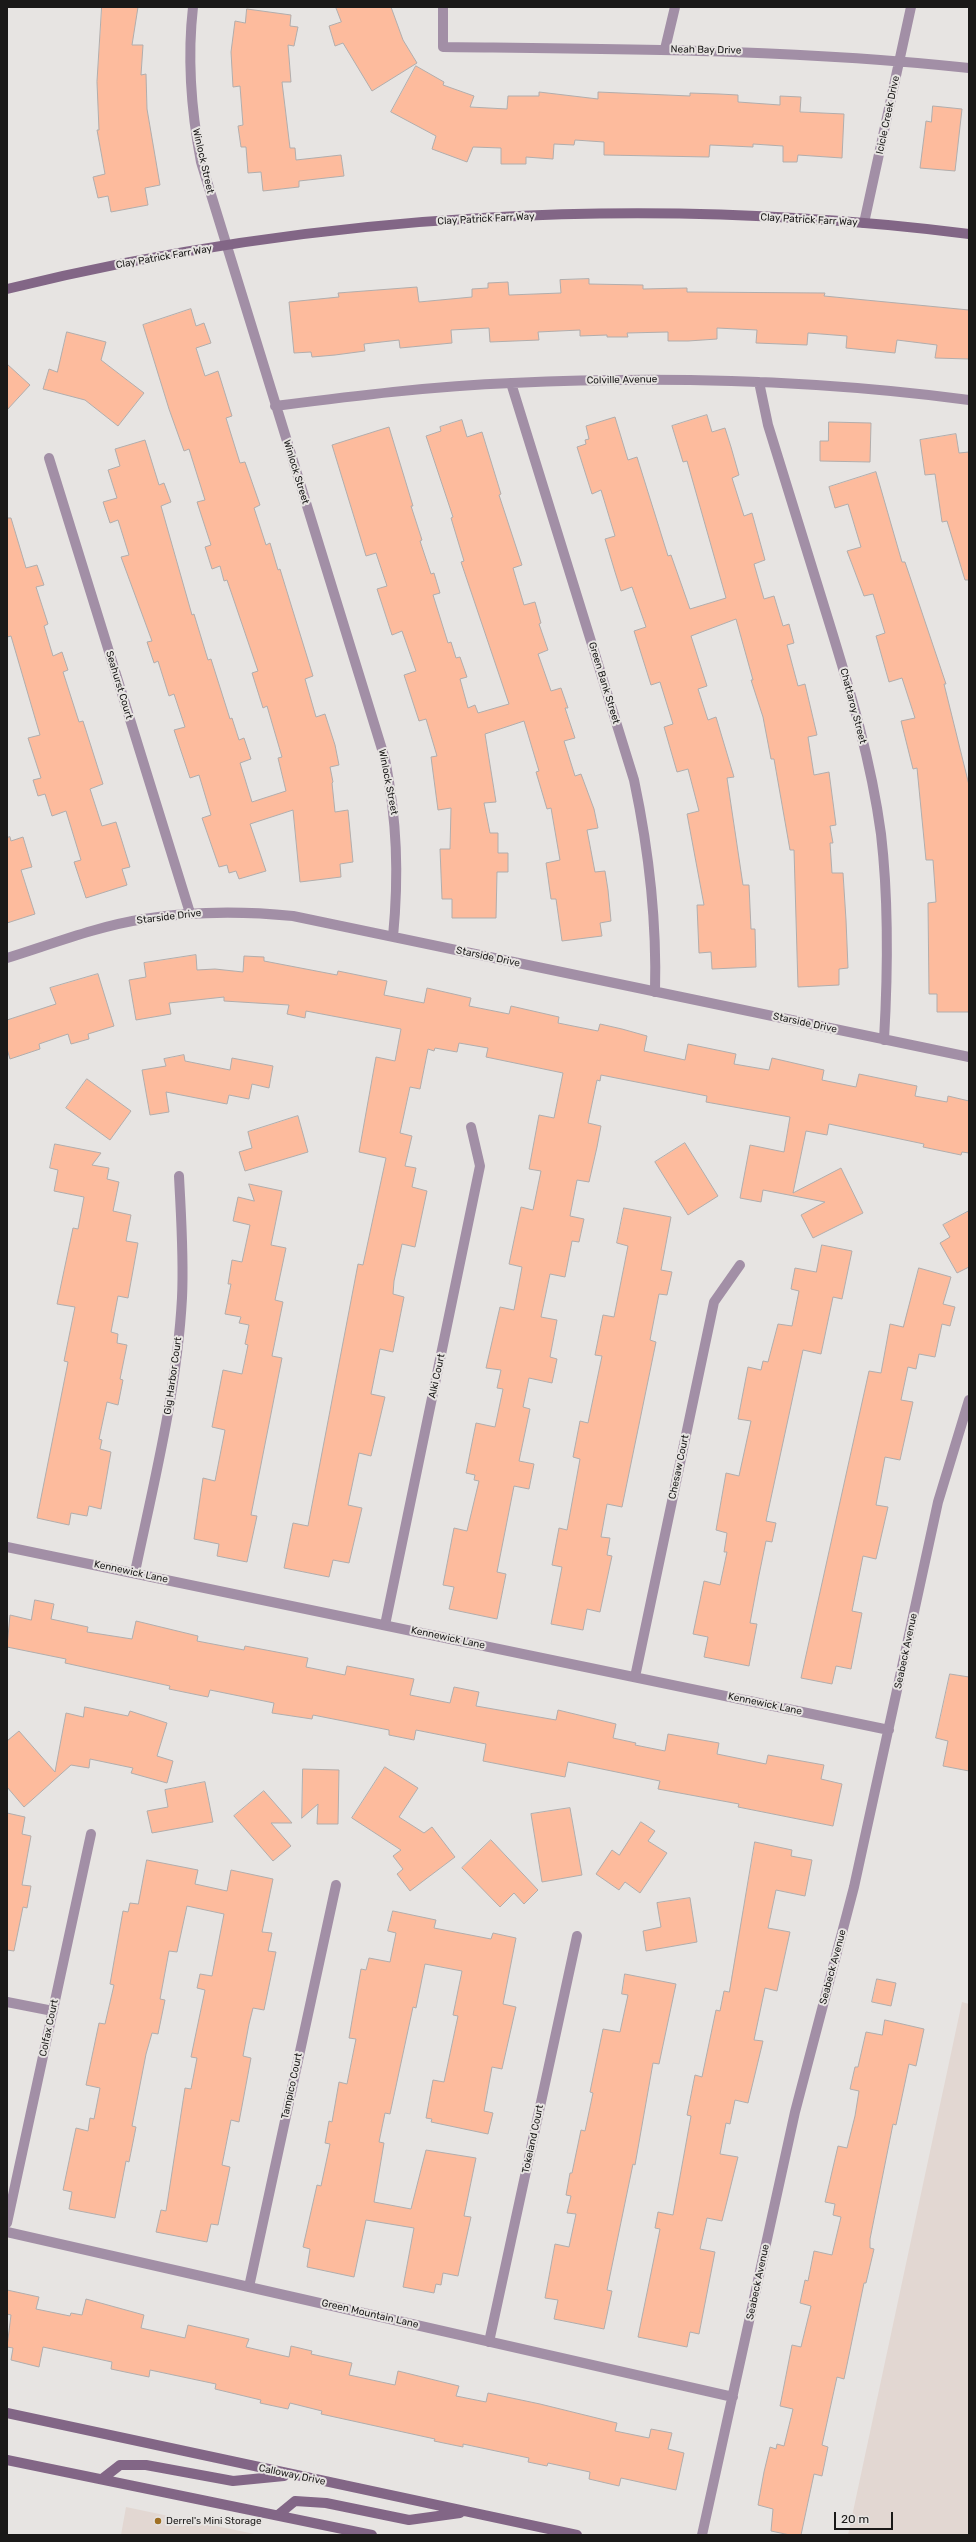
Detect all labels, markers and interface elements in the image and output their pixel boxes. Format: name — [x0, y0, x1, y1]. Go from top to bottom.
street label: Neah Bay Drive — [671, 43, 741, 57]
street label: Icicle Creek Drive — [874, 75, 902, 155]
street label: Winlock Street — [190, 127, 216, 195]
street label: Clay Patrick Farr Way — [437, 210, 535, 228]
street label: Clay Patrick Farr Way — [760, 211, 858, 229]
street label: Clay Patrick Farr Way — [115, 243, 213, 271]
street label: Colville Avenue — [587, 373, 657, 387]
street label: Winlock Street — [281, 438, 311, 506]
street label: Green Bank Street — [586, 641, 622, 725]
street label: Seahurst Court — [103, 649, 135, 721]
street label: Chattaroy Street — [837, 667, 869, 745]
street label: Winlock Street — [376, 748, 400, 816]
street label: Starside Drive — [136, 907, 202, 927]
street label: Starside Drive — [455, 944, 521, 970]
street label: Starside Drive — [772, 1010, 838, 1036]
street label: Gig Harbor Court — [162, 1336, 184, 1416]
street label: Alki Court — [426, 1353, 448, 1399]
street label: Chesaw Court — [666, 1434, 692, 1500]
street label: Kennewick Lane — [93, 1558, 169, 1586]
street label: Seabeck Avenue — [892, 1612, 920, 1690]
street label: Kennewick Lane — [410, 1624, 486, 1652]
street label: Kennewick Lane — [727, 1690, 803, 1718]
street label: Seabeck Avenue — [817, 1928, 849, 2006]
street label: Colfax Court — [37, 1998, 61, 2058]
street label: Tampico Court — [279, 2052, 305, 2120]
street label: Tokeland Court — [520, 2104, 546, 2174]
street label: Seabeck Avenue — [744, 2243, 772, 2321]
street label: Green Mountain Lane — [320, 2297, 420, 2331]
street label: Calloway Drive — [258, 2462, 326, 2488]
scale bar — [836, 2504, 895, 2530]
text: 20 m — [841, 2512, 869, 2526]
place label: Derrel's Mini Storage — [166, 2515, 262, 2527]
marker: Derrel's Mini Storage — [153, 2516, 163, 2526]

